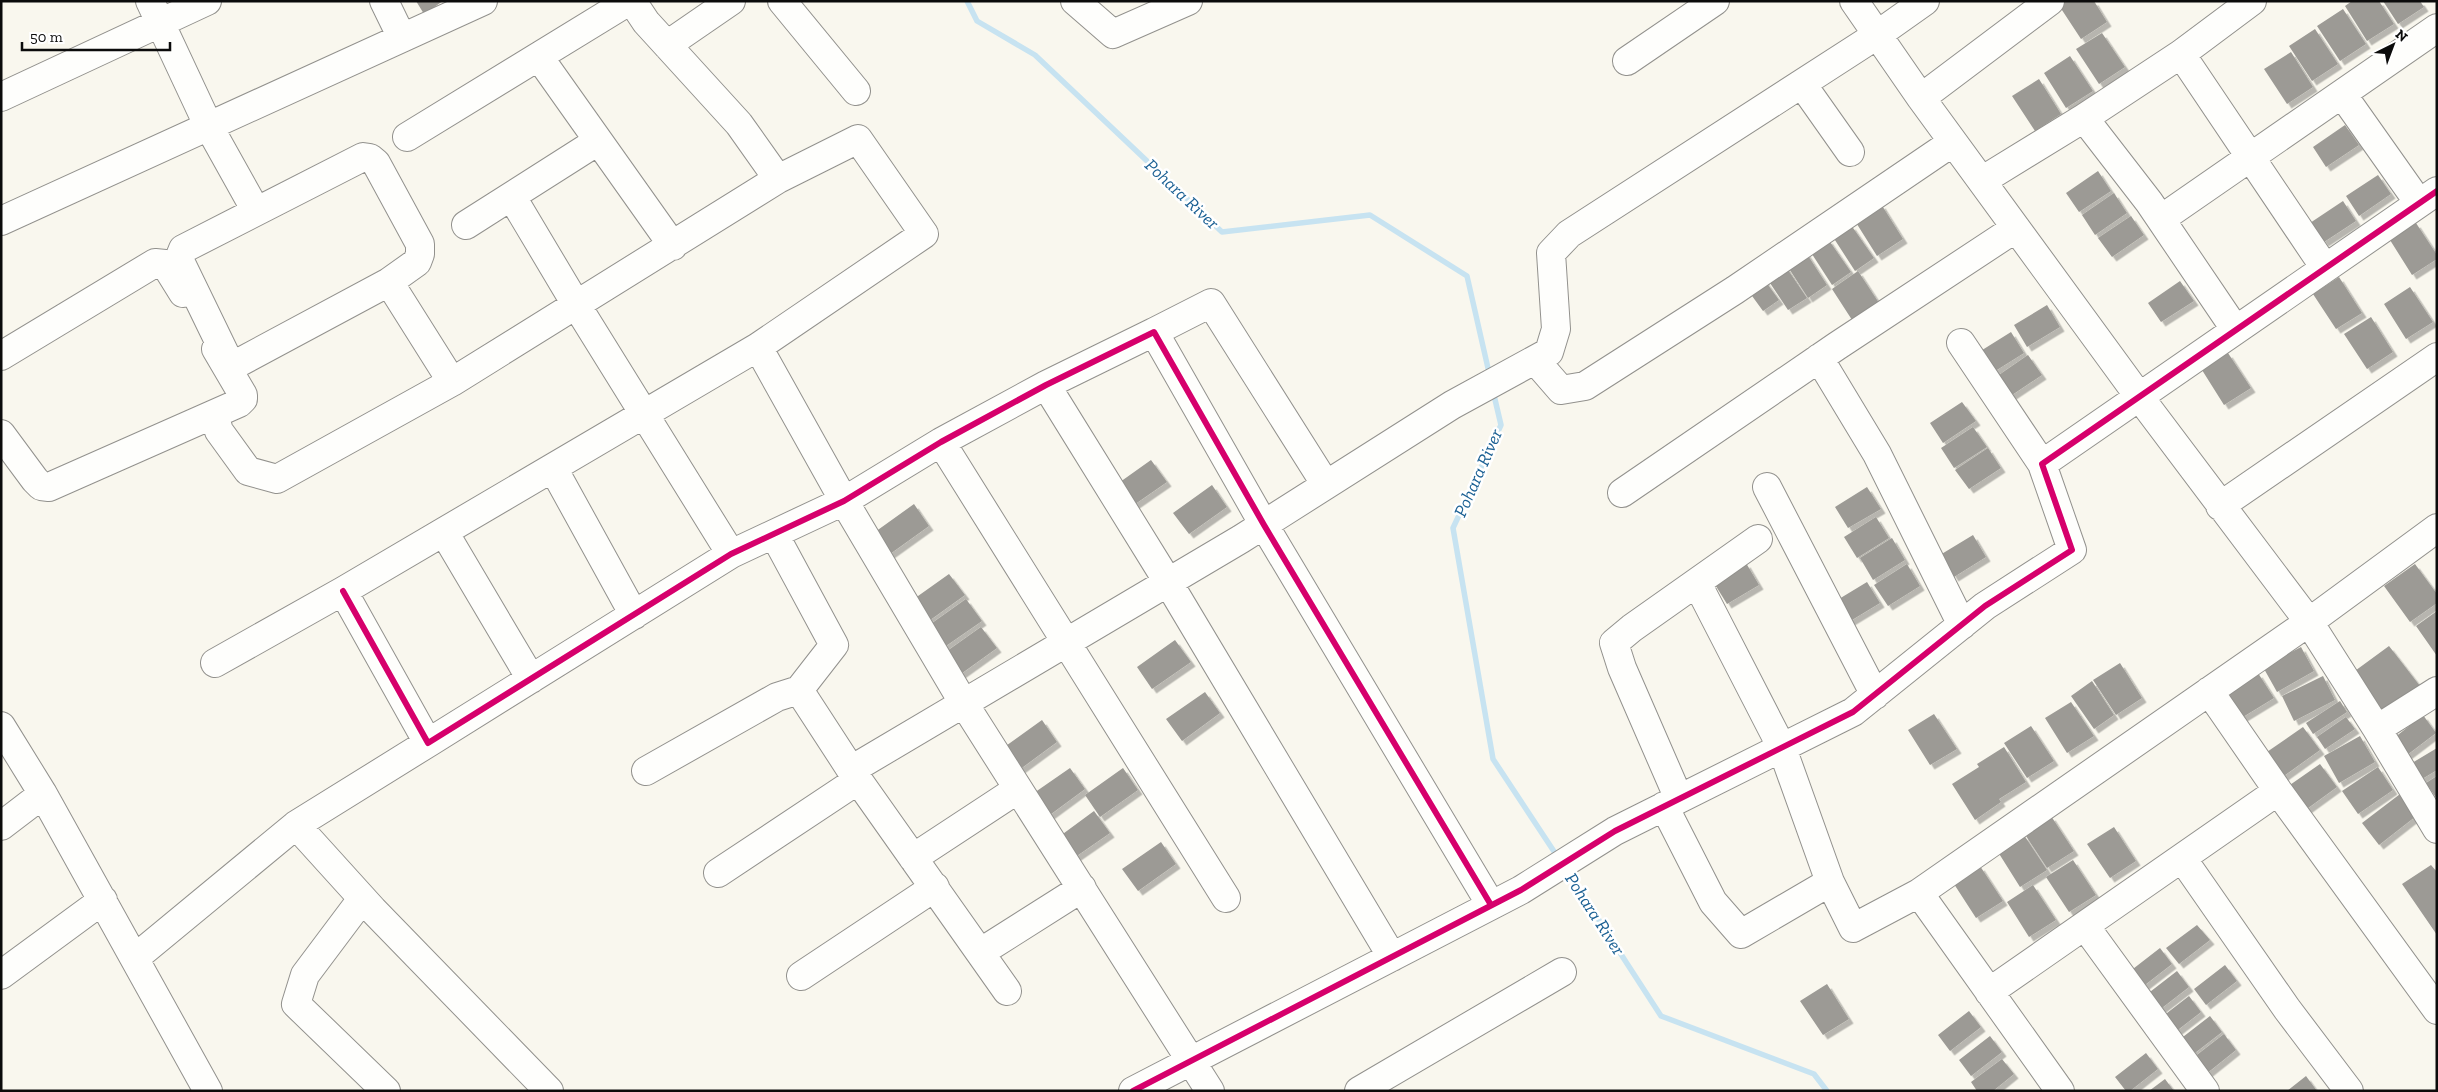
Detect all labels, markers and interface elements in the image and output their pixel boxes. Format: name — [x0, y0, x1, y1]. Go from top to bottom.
scale bar — [22, 20, 170, 52]
north arrow — [2368, 20, 2418, 70]
text: N — [2392, 26, 2411, 46]
text: 50 m — [30, 28, 63, 46]
water label: Pohara River — [1140, 154, 1224, 234]
water label: Pohara River — [1449, 425, 1507, 520]
water label: Pohara River — [1560, 869, 1630, 960]

